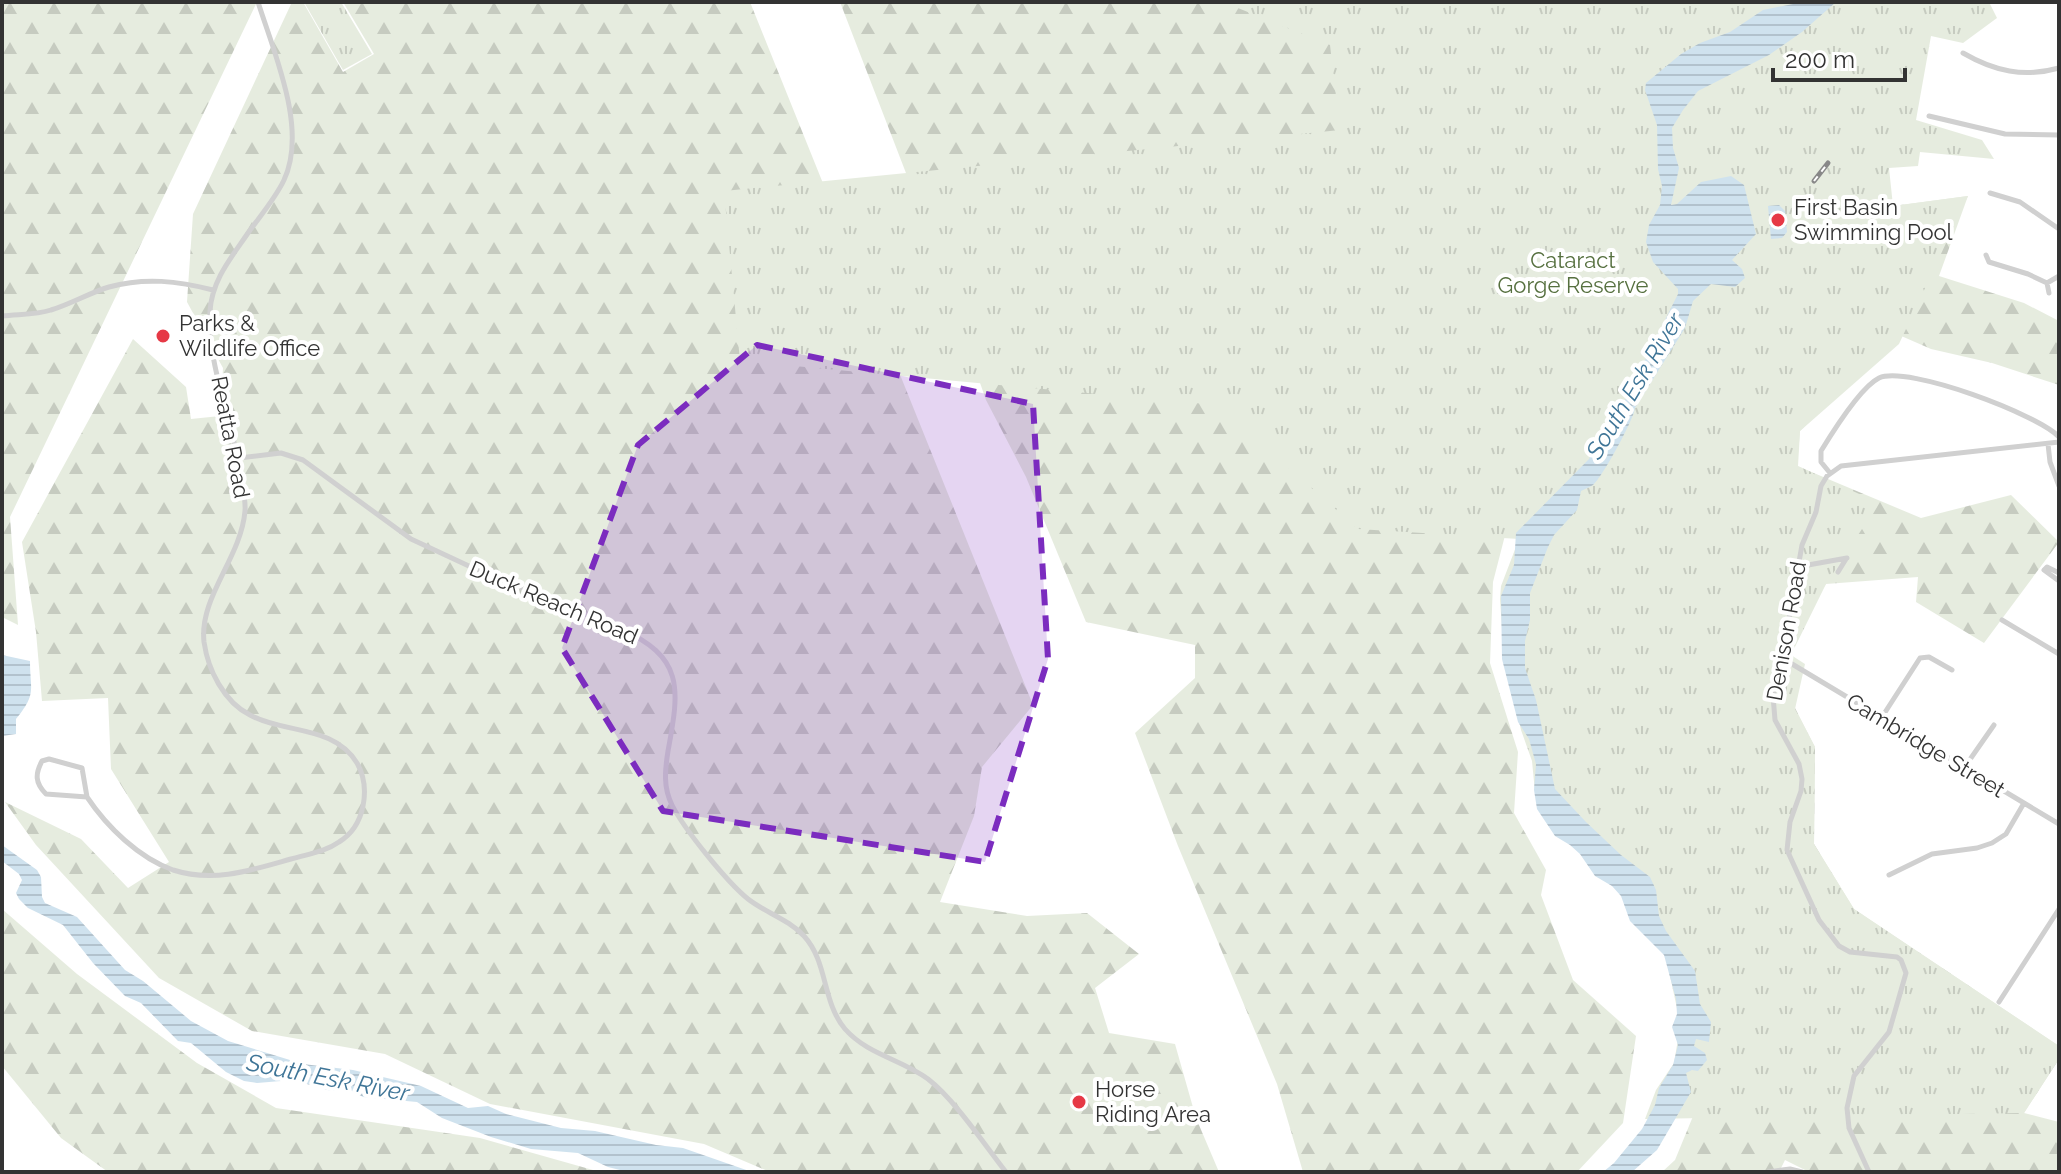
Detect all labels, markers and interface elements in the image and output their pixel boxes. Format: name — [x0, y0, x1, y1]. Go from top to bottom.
scale bar — [1773, 32, 1905, 82]
text: 200 m — [1785, 45, 1855, 74]
place label: First Basin Swimming Pool — [1794, 194, 1953, 245]
marker: First Basin Swimming Pool — [1769, 211, 1787, 229]
park label: Cataract Gorge Reserve — [1498, 247, 1648, 298]
water label: South Esk River — [1579, 307, 1690, 465]
place label: Parks & Wildlife Office — [179, 310, 320, 361]
marker: Parks & Wildlife Office — [154, 327, 172, 345]
street label: Reatta Road — [206, 374, 256, 500]
street label: Duck Reach Road — [466, 555, 642, 649]
street label: Denison Road — [1761, 559, 1811, 703]
street label: Cambridge Street — [1842, 687, 2010, 803]
water label: South Esk River — [243, 1047, 413, 1108]
place label: Horse Riding Area — [1095, 1076, 1211, 1127]
marker: Horse Riding Area — [1070, 1093, 1088, 1111]

